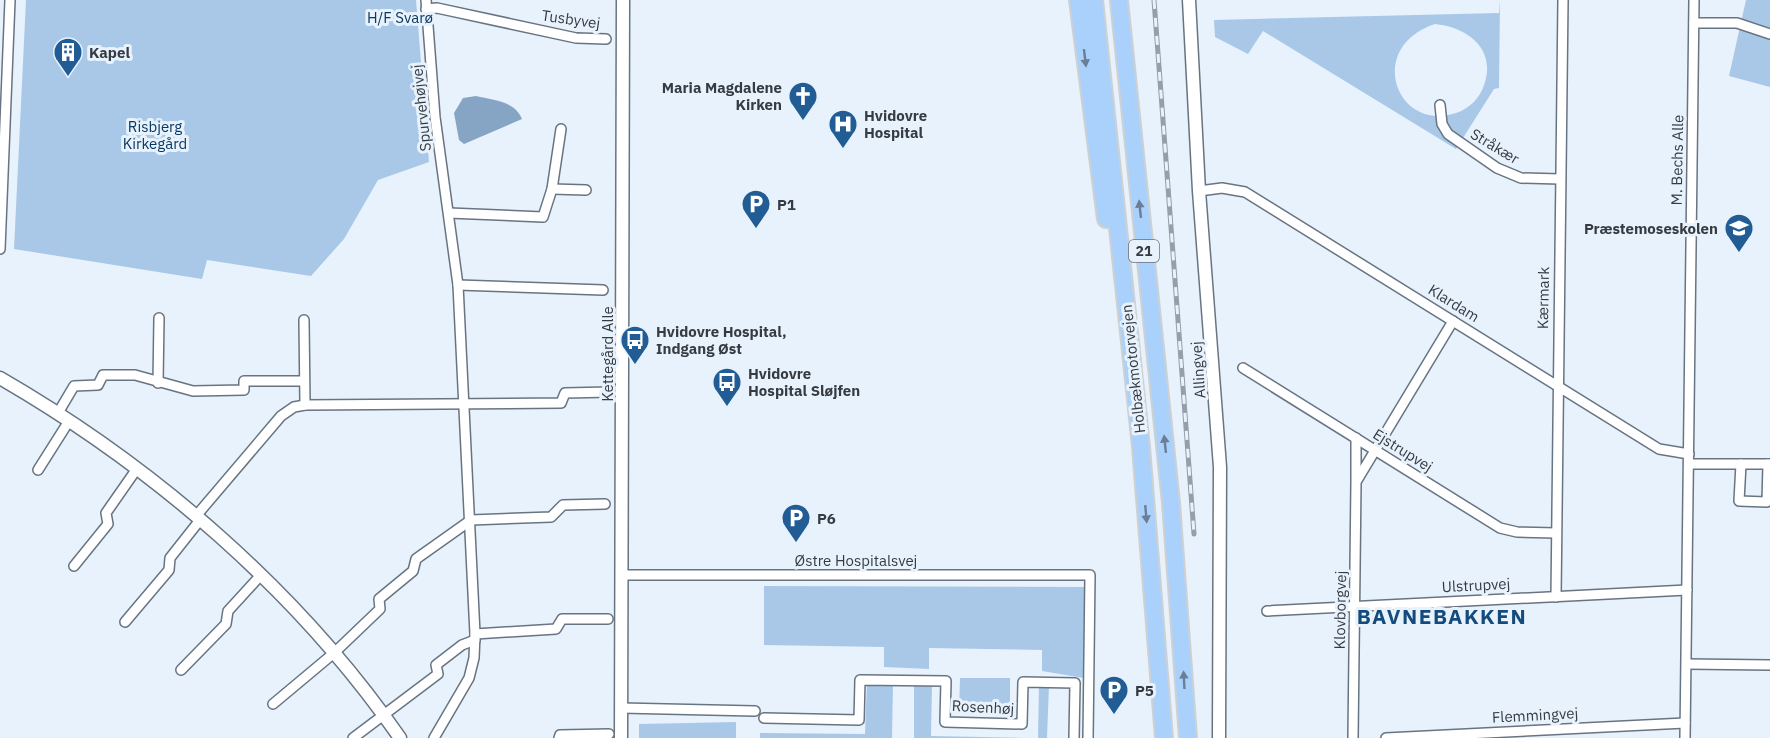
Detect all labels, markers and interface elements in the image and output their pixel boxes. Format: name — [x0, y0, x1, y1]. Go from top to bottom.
street label: Tusbyvej — [540, 5, 602, 33]
park label: H/F Svarø — [367, 8, 433, 27]
building icon: Kapel — [52, 36, 84, 78]
place label: Kapel — [89, 43, 130, 62]
one-way arrow — [1081, 49, 1090, 68]
street label: Spurvehøjvej — [407, 64, 435, 152]
place label: Maria Magdalene Kirken — [662, 78, 782, 114]
church icon: Maria Magdalene Kirken — [787, 80, 819, 122]
place label: Hvidovre Hospital — [864, 106, 927, 142]
hospital icon: Hvidovre Hospital — [827, 108, 859, 150]
street label: M. Bechs Alle — [1667, 114, 1687, 206]
park label: Risbjerg Kirkegård — [123, 117, 187, 153]
street label: Stråkær — [1467, 124, 1523, 168]
parking icon: P1 — [740, 188, 772, 230]
place label: P1 — [777, 195, 796, 214]
one-way arrow — [1135, 199, 1145, 218]
school or university icon: Præstemoseskolen — [1723, 212, 1755, 254]
place label: Præstemoseskolen — [1584, 219, 1718, 238]
road number: 21 — [1129, 240, 1159, 262]
street label: Kærmark — [1533, 267, 1553, 329]
street label: Klardam — [1425, 280, 1483, 326]
street label: Holbækmotorvejen — [1117, 304, 1149, 434]
street label: Kettegård Alle — [598, 306, 617, 402]
place label: Hvidovre Hospital, Indgang Øst — [656, 322, 787, 358]
bus stop icon: Hvidovre Hospital, Indgang Øst — [619, 324, 651, 366]
street label: Allingvej — [1187, 341, 1209, 399]
place label: Hvidovre Hospital Sløjfen — [748, 364, 860, 400]
bus stop icon: Hvidovre Hospital Sløjfen — [711, 366, 743, 408]
street label: Ejstrupvej — [1370, 424, 1436, 476]
one-way arrow — [1160, 435, 1169, 454]
parking icon: P6 — [780, 502, 812, 544]
one-way arrow — [1141, 504, 1151, 523]
place label: P6 — [817, 509, 836, 528]
street label: Østre Hospitalsvej — [795, 551, 917, 570]
street label: Klovborgvej — [1330, 570, 1350, 650]
street label: Ulstrupvej — [1441, 574, 1511, 596]
district label: BAVNEBAKKEN — [1357, 602, 1527, 630]
one-way arrow — [1180, 670, 1189, 689]
parking icon: P5 — [1098, 674, 1130, 716]
place label: P5 — [1135, 681, 1154, 700]
street label: Rosenhøj — [951, 696, 1015, 718]
street label: Flemmingvej — [1491, 703, 1579, 727]

